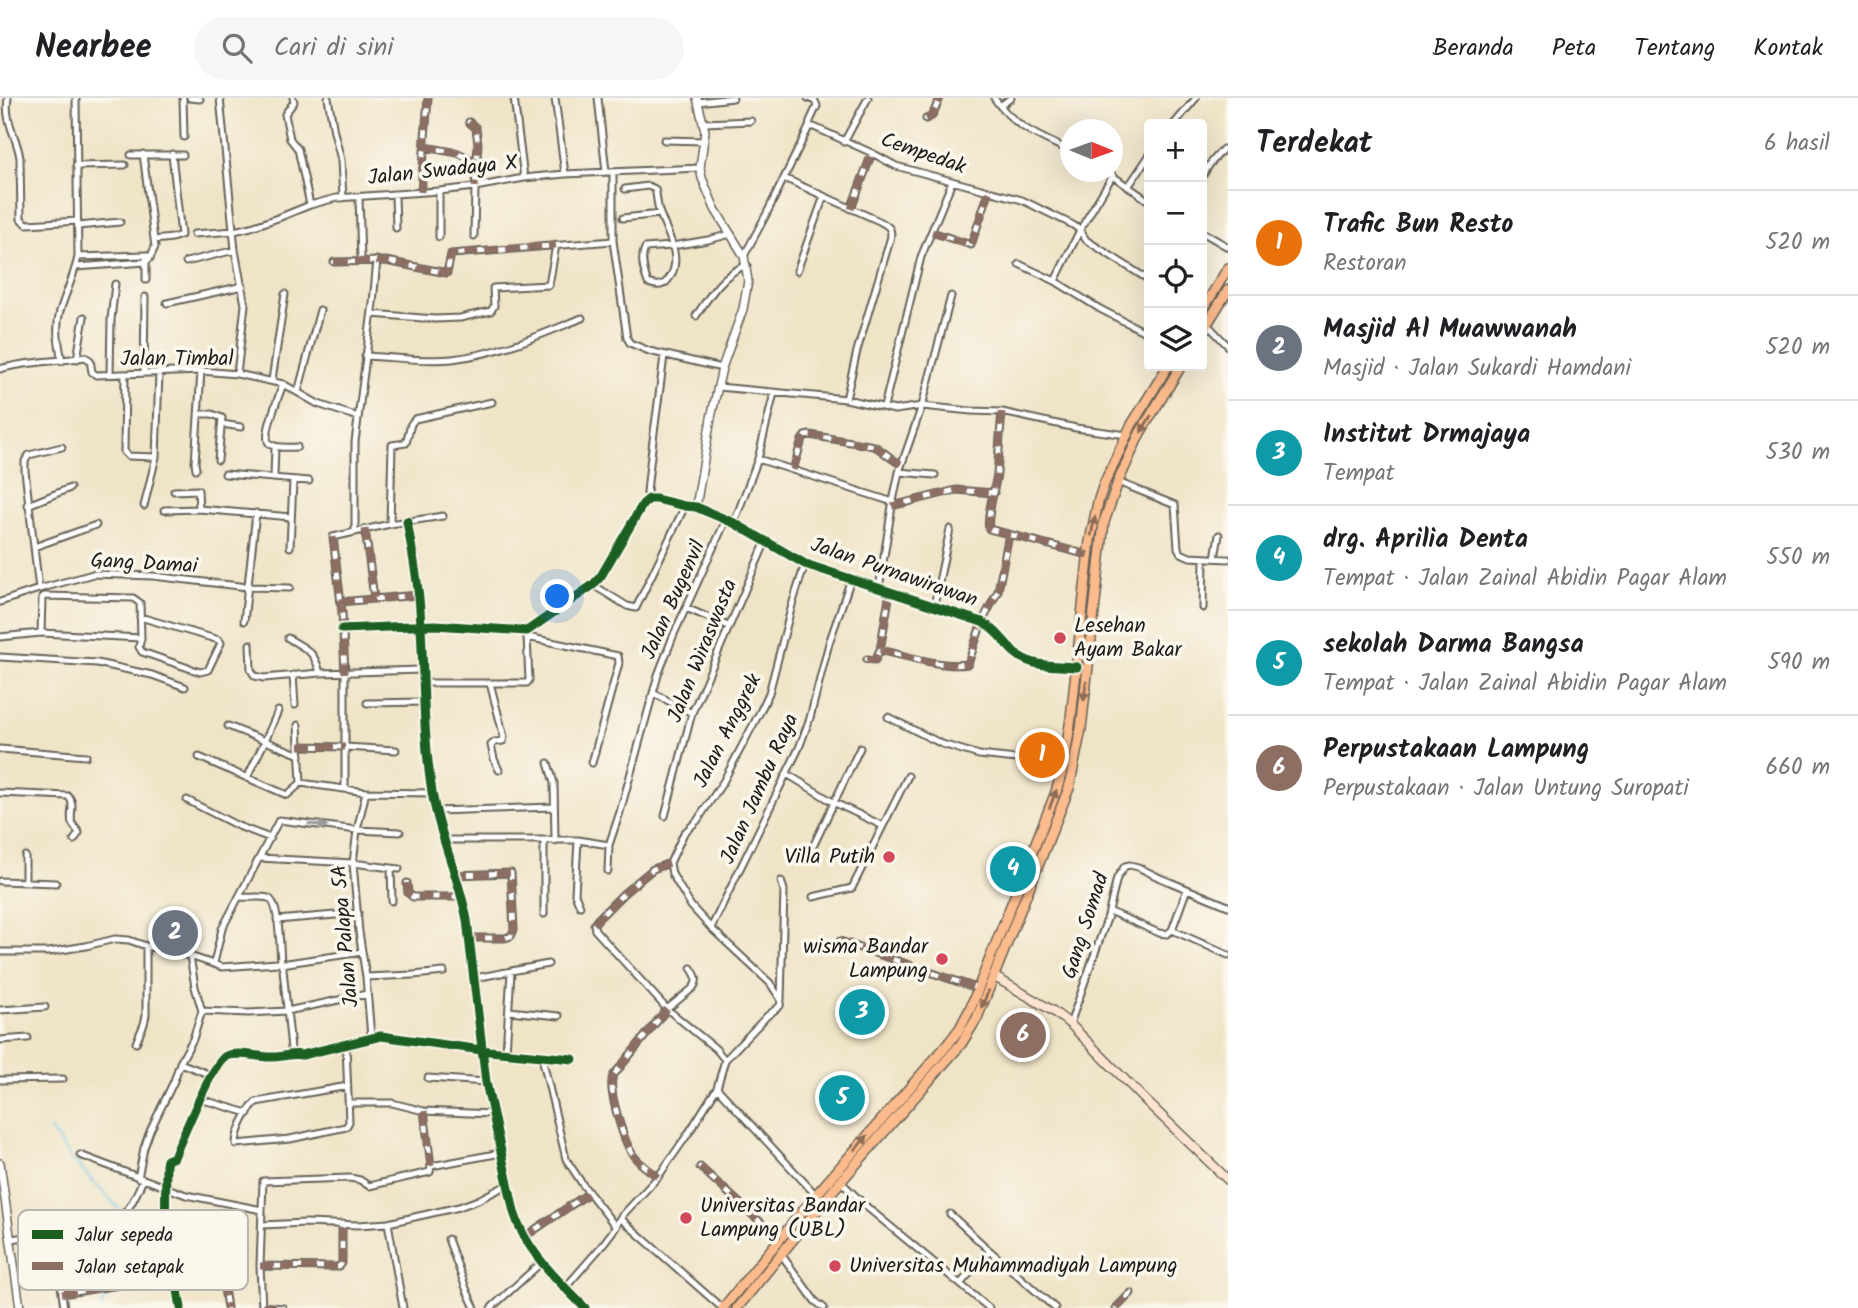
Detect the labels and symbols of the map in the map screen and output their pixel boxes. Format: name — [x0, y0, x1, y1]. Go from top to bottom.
north arrow — [1060, 119, 1123, 182]
street label: Cempedak — [876, 124, 970, 184]
street label: Jalan Swadaya X — [366, 147, 521, 195]
street label: Jalan Timbal — [120, 343, 234, 376]
one-way arrow — [1140, 415, 1152, 434]
one-way arrow — [1087, 515, 1098, 537]
street label: Jalan Purnawirawan — [806, 529, 982, 617]
street label: Jalan Bugenvil — [633, 535, 715, 665]
street label: Gang Damai — [90, 545, 199, 583]
street label: Jalan Wiraswasta — [659, 574, 747, 728]
your location — [540, 579, 574, 613]
place label: Lesehan Ayam Bakar — [1074, 610, 1183, 667]
marker: Lesehan Ayam Bakar — [1052, 630, 1068, 646]
street label: Jalan Anggrek — [685, 668, 771, 794]
one-way arrow — [1080, 680, 1091, 702]
street label: Jalan Jambu Raya — [712, 708, 808, 870]
pin: 1 — [1019, 729, 1065, 781]
one-way arrow — [1048, 789, 1059, 810]
one-way arrow — [307, 819, 329, 830]
place label: Villa Putih — [784, 841, 875, 874]
pin: 4 — [990, 843, 1036, 895]
marker: Villa Putih — [881, 849, 897, 865]
street label: Jalan Palapa 5A — [323, 863, 369, 1009]
street label: Gang Somad — [1053, 868, 1119, 983]
pin: 2 — [152, 907, 198, 959]
place label: wisma Bandar Lampung — [803, 931, 929, 988]
marker: wisma Bandar Lampung — [934, 951, 950, 967]
pin: 3 — [839, 986, 885, 1038]
one-way arrow — [979, 988, 990, 1009]
pin: 6 — [1000, 1009, 1046, 1061]
pin: 5 — [819, 1072, 865, 1124]
one-way arrow — [853, 1134, 868, 1151]
place label: Universitas Bandar Lampung (UBL) — [700, 1190, 866, 1247]
legend — [18, 1210, 248, 1290]
marker: Universitas Bandar Lampung (UBL) — [678, 1210, 694, 1226]
text: Jalur sepeda — [75, 1221, 173, 1251]
place label: Universitas Muhammadiyah Lampung — [849, 1250, 1178, 1283]
text: Jalan setapak — [75, 1253, 184, 1283]
marker: Universitas Muhammadiyah Lampung — [827, 1258, 843, 1274]

